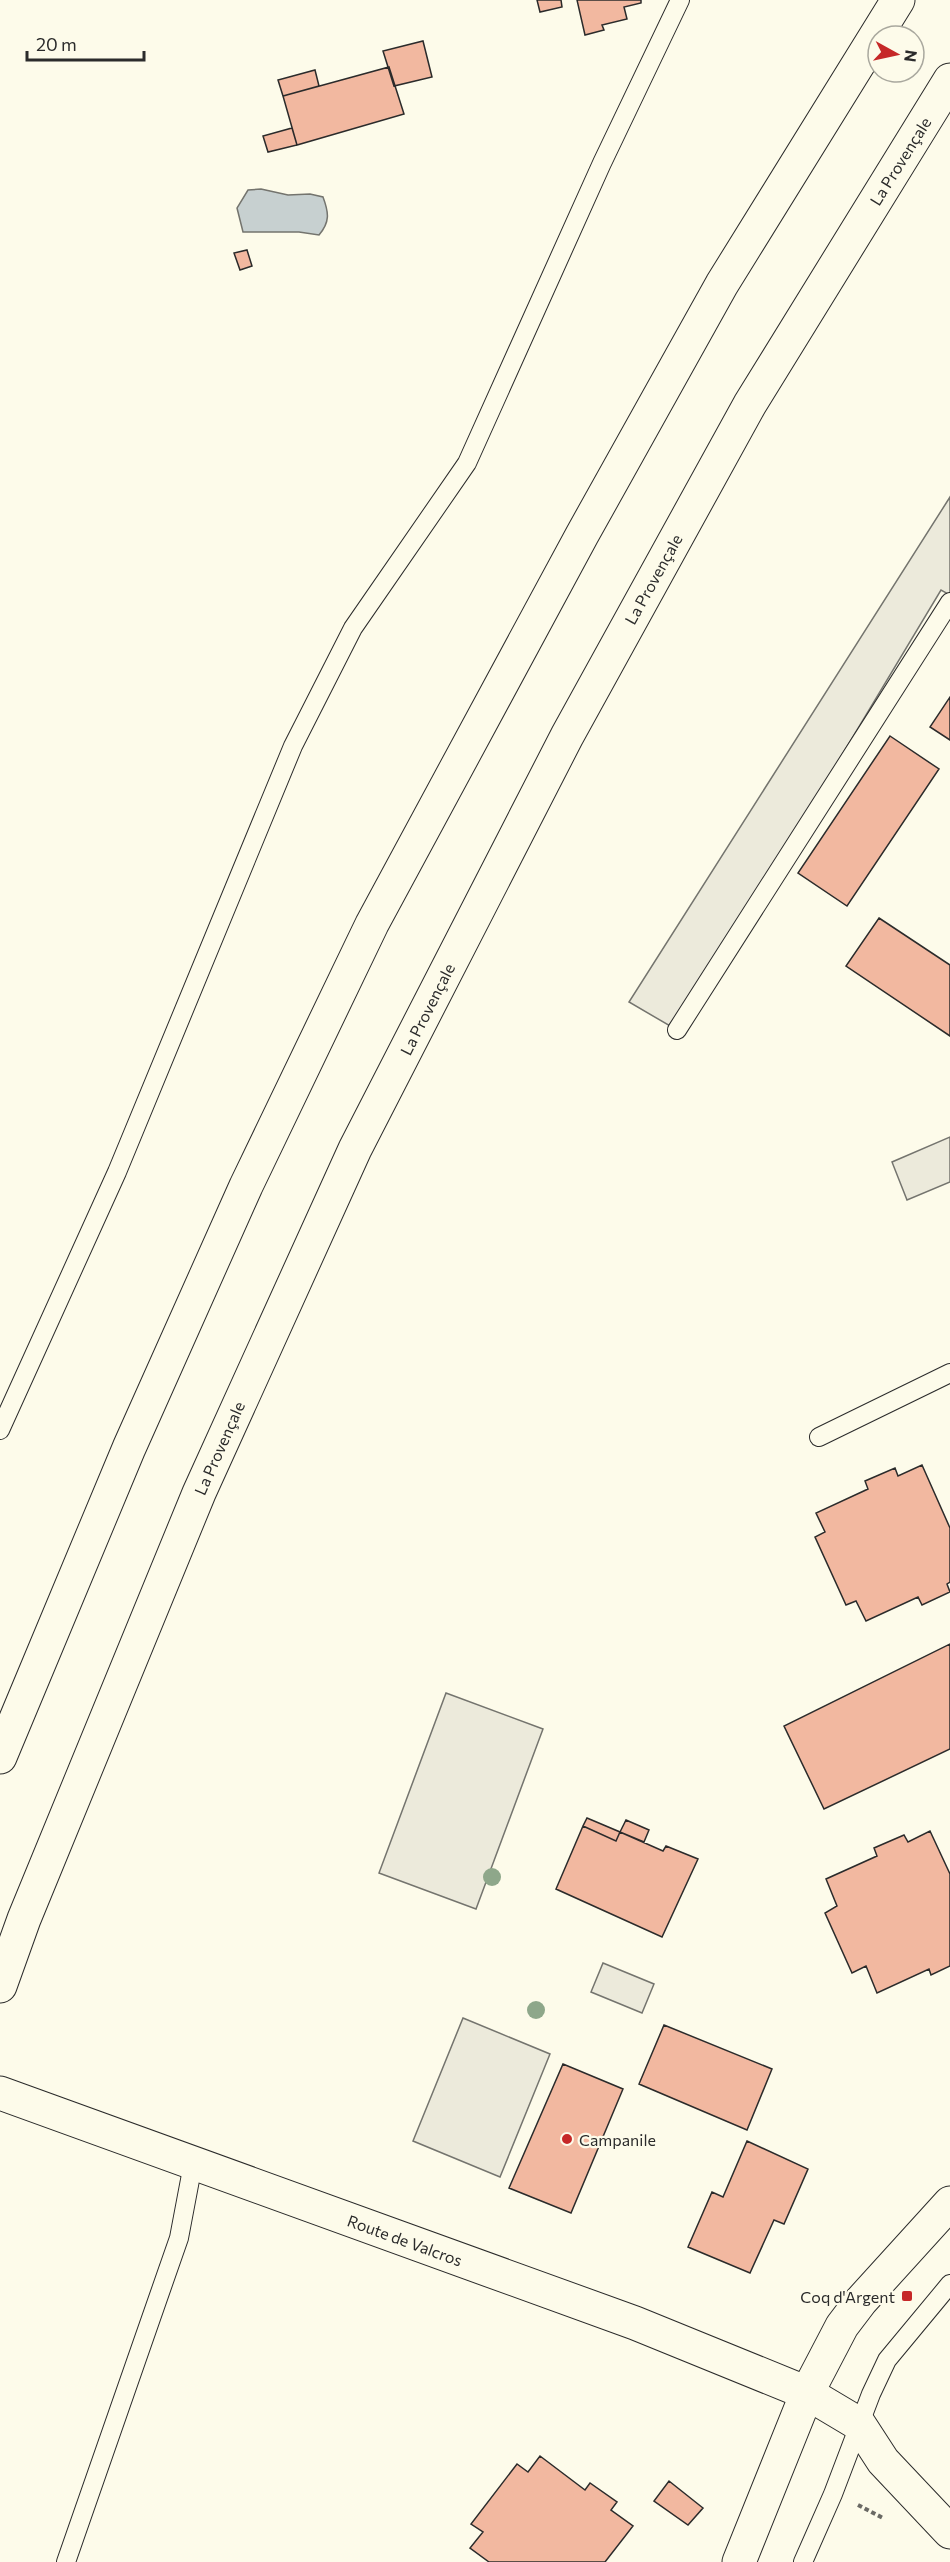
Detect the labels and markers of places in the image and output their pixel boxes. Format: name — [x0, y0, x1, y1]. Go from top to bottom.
place label: Campanile — [579, 2130, 656, 2149]
marker: Campanile — [560, 2132, 574, 2146]
place label: Coq d'Argent — [800, 2287, 895, 2306]
marker: Coq d'Argent — [900, 2289, 914, 2303]

